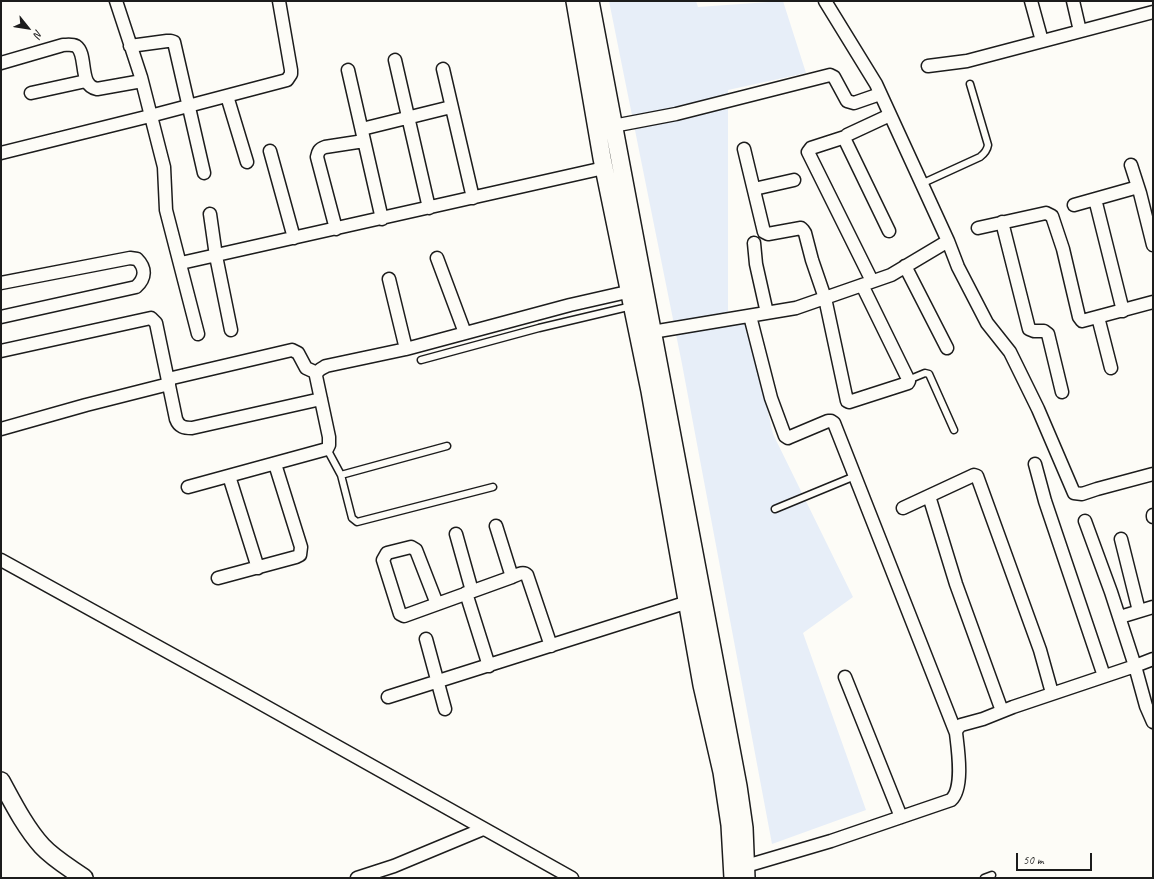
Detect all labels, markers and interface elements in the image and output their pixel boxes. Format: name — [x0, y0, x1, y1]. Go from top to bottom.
north arrow — [8, 8, 48, 48]
text: N — [31, 28, 46, 40]
scale bar — [1018, 845, 1094, 871]
text: 50 m — [1023, 852, 1043, 868]

